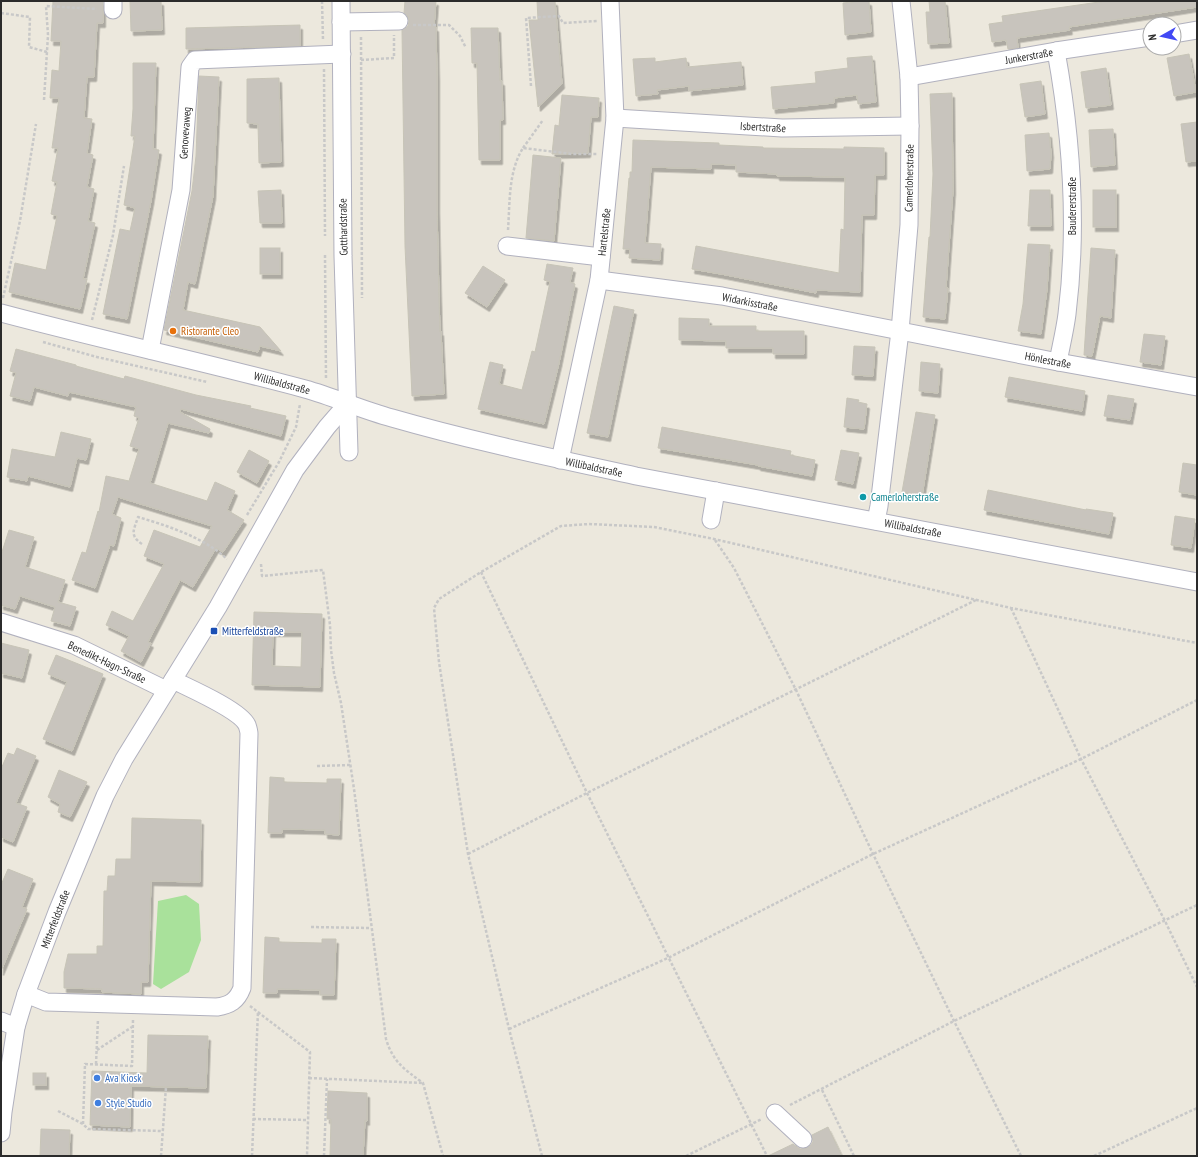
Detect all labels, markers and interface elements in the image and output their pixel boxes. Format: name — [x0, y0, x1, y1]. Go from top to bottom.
north arrow — [1142, 16, 1182, 56]
text: N — [1145, 33, 1159, 41]
street label: Junkerstraße — [1003, 45, 1054, 67]
street label: Genovevaweg — [176, 106, 194, 160]
street label: Isbertstraße — [740, 119, 787, 135]
street label: Camerloherstraße — [901, 144, 917, 212]
street label: Baudererstraße — [1065, 176, 1079, 235]
street label: Gotthardstraße — [335, 198, 350, 256]
street label: Hartelstraße — [595, 207, 614, 256]
street label: Widarkisstraße — [721, 290, 779, 314]
place label: Ristorante Cleo — [181, 324, 239, 338]
marker: Ristorante Cleo — [168, 326, 178, 336]
street label: Hönlestraße — [1024, 349, 1073, 371]
street label: Willibaldstraße — [252, 369, 312, 397]
street label: Willibaldstraße — [564, 454, 624, 480]
place label: Camerloherstraße — [871, 490, 939, 504]
marker: Camerloherstraße — [858, 492, 868, 502]
street label: Willibaldstraße — [883, 516, 943, 540]
place label: Mitterfeldstraße — [222, 624, 284, 638]
marker: Mitterfeldstraße — [209, 626, 219, 636]
street label: Benedikt-Hagn-Straße — [66, 638, 149, 686]
street label: Mitterfeldstraße — [37, 887, 73, 950]
place label: Ava Kiosk — [105, 1071, 142, 1085]
marker: Ava Kiosk — [92, 1073, 102, 1083]
place label: Style Studio — [106, 1096, 152, 1110]
marker: Style Studio — [93, 1098, 103, 1108]

